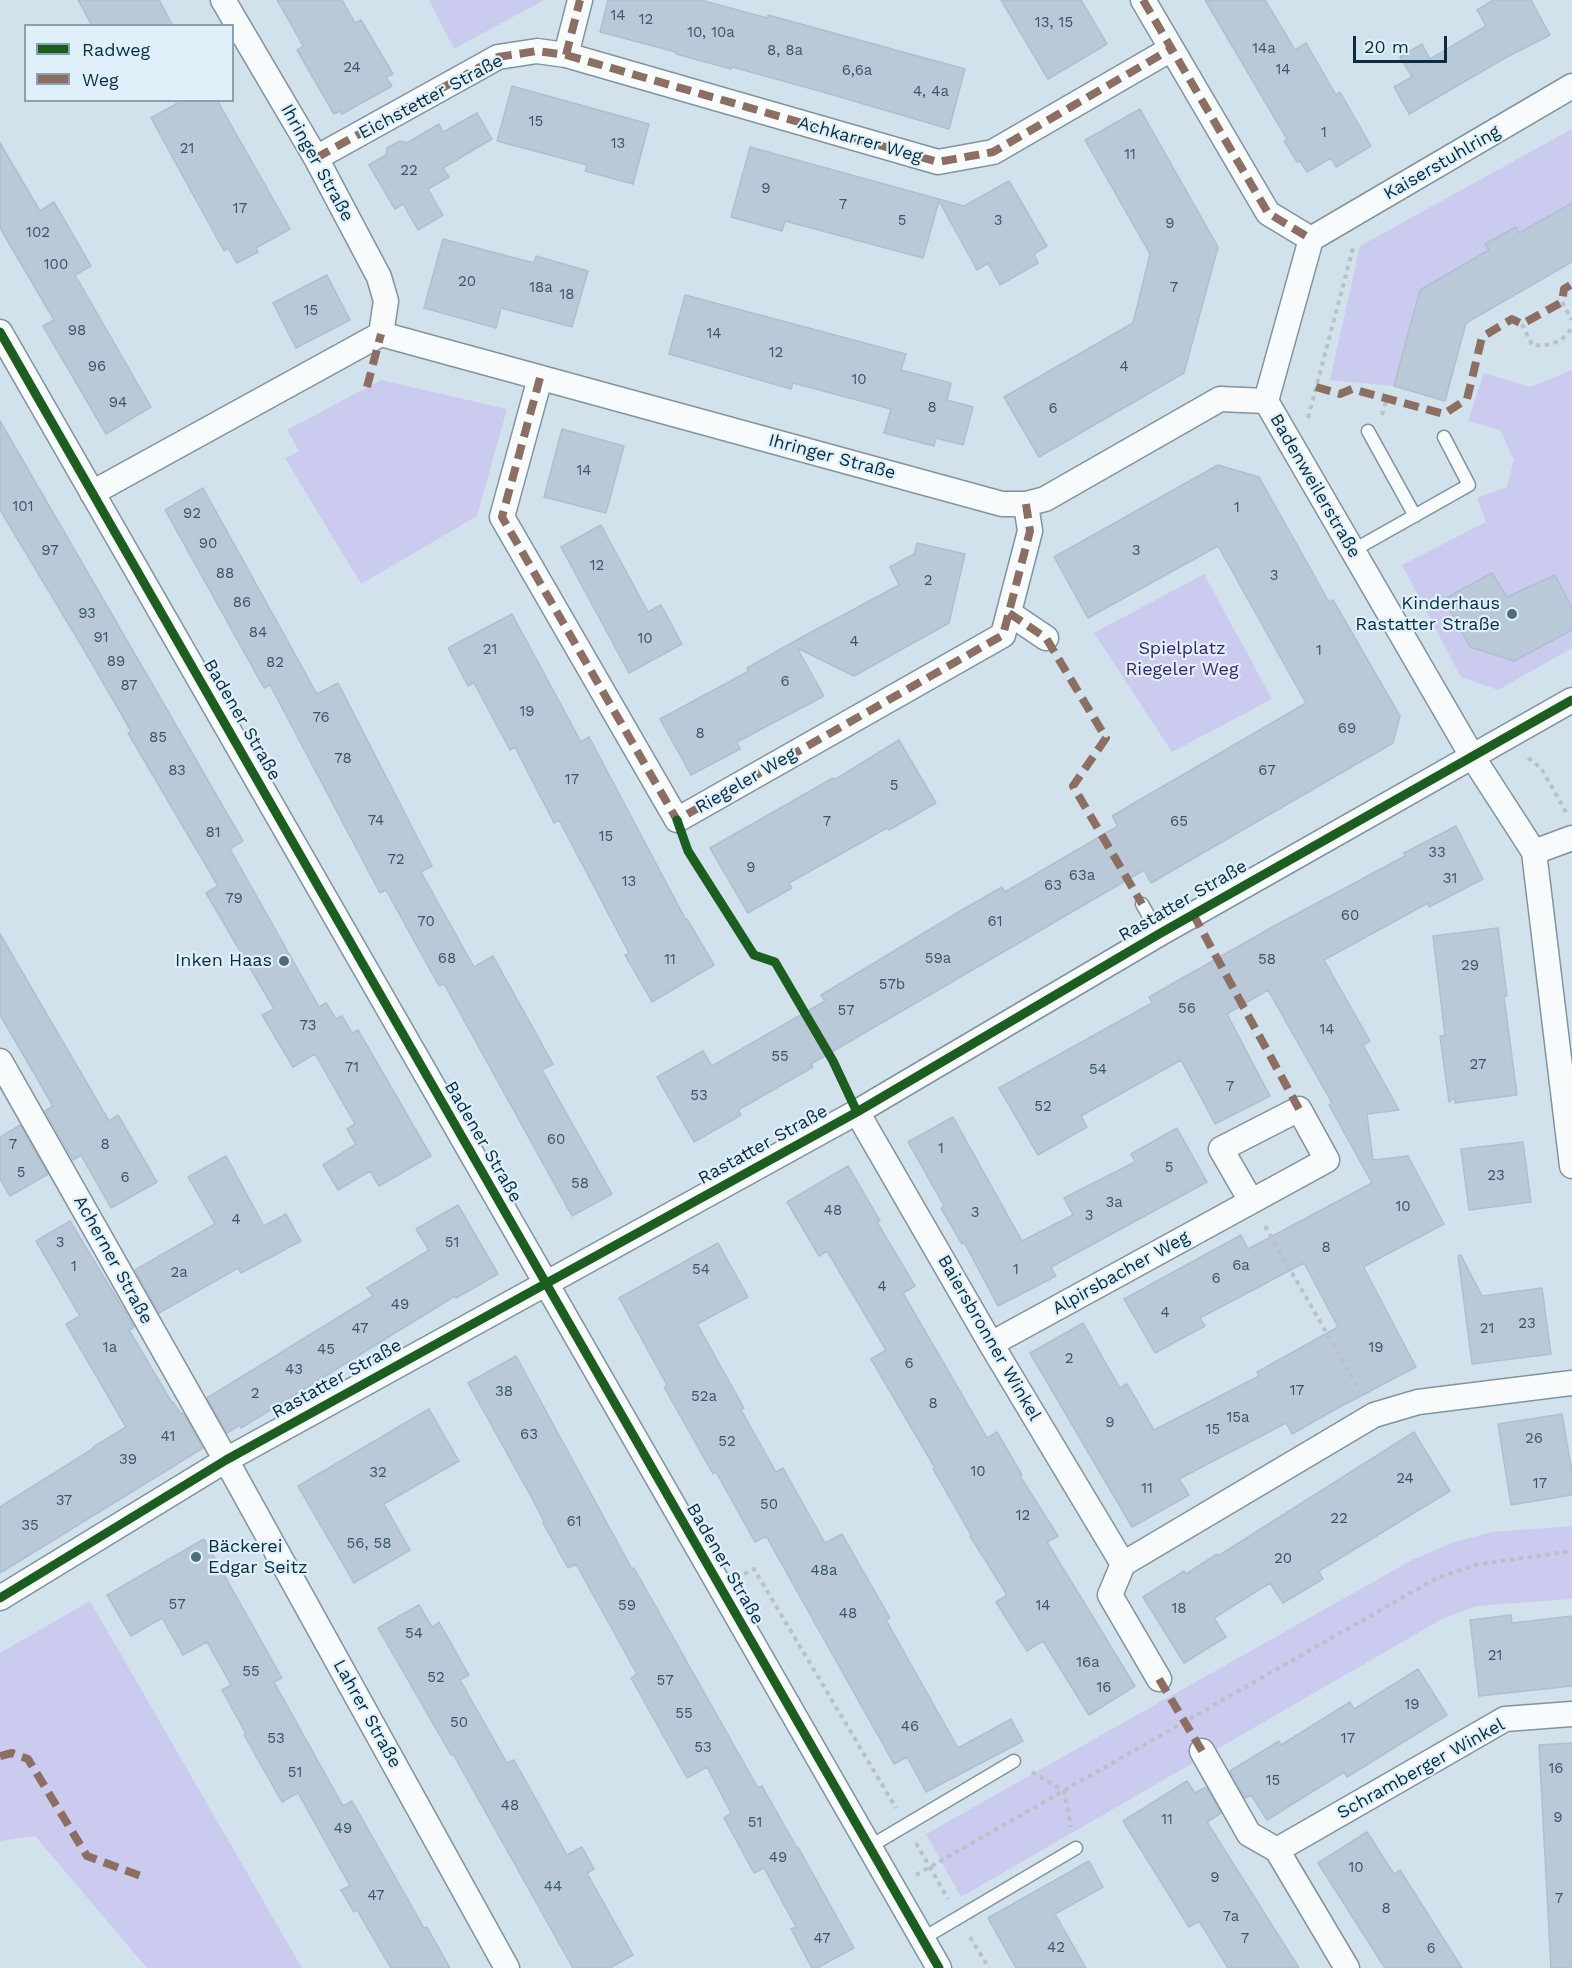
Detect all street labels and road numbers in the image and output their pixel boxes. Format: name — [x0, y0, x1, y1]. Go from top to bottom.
street label: Eichstetter Straße — [355, 50, 507, 144]
street label: Ihringer Straße — [276, 100, 358, 226]
street label: Achkarrer Weg — [795, 112, 925, 168]
street label: Kaiserstuhlring — [1380, 121, 1504, 205]
street label: Badenweilerstraße — [1265, 410, 1365, 562]
street label: Ihringer Straße — [766, 430, 898, 484]
street label: Badener Straße — [199, 656, 285, 784]
street label: Riegeler Weg — [692, 743, 800, 819]
street label: Rastatter Straße — [1115, 855, 1251, 947]
street label: Badener Straße — [440, 1078, 526, 1206]
street label: Rastatter Straße — [695, 1100, 831, 1190]
street label: Acherner Straße — [69, 1192, 157, 1328]
street label: Alpirsbacher Weg — [1049, 1226, 1193, 1320]
street label: Baiersbronner Winkel — [933, 1251, 1045, 1425]
street label: Rastatter Straße — [269, 1334, 405, 1424]
street label: Badener Straße — [682, 1500, 768, 1628]
street label: Lahrer Straße — [328, 1656, 406, 1772]
street label: Schramberger Winkel — [1333, 1714, 1509, 1824]

